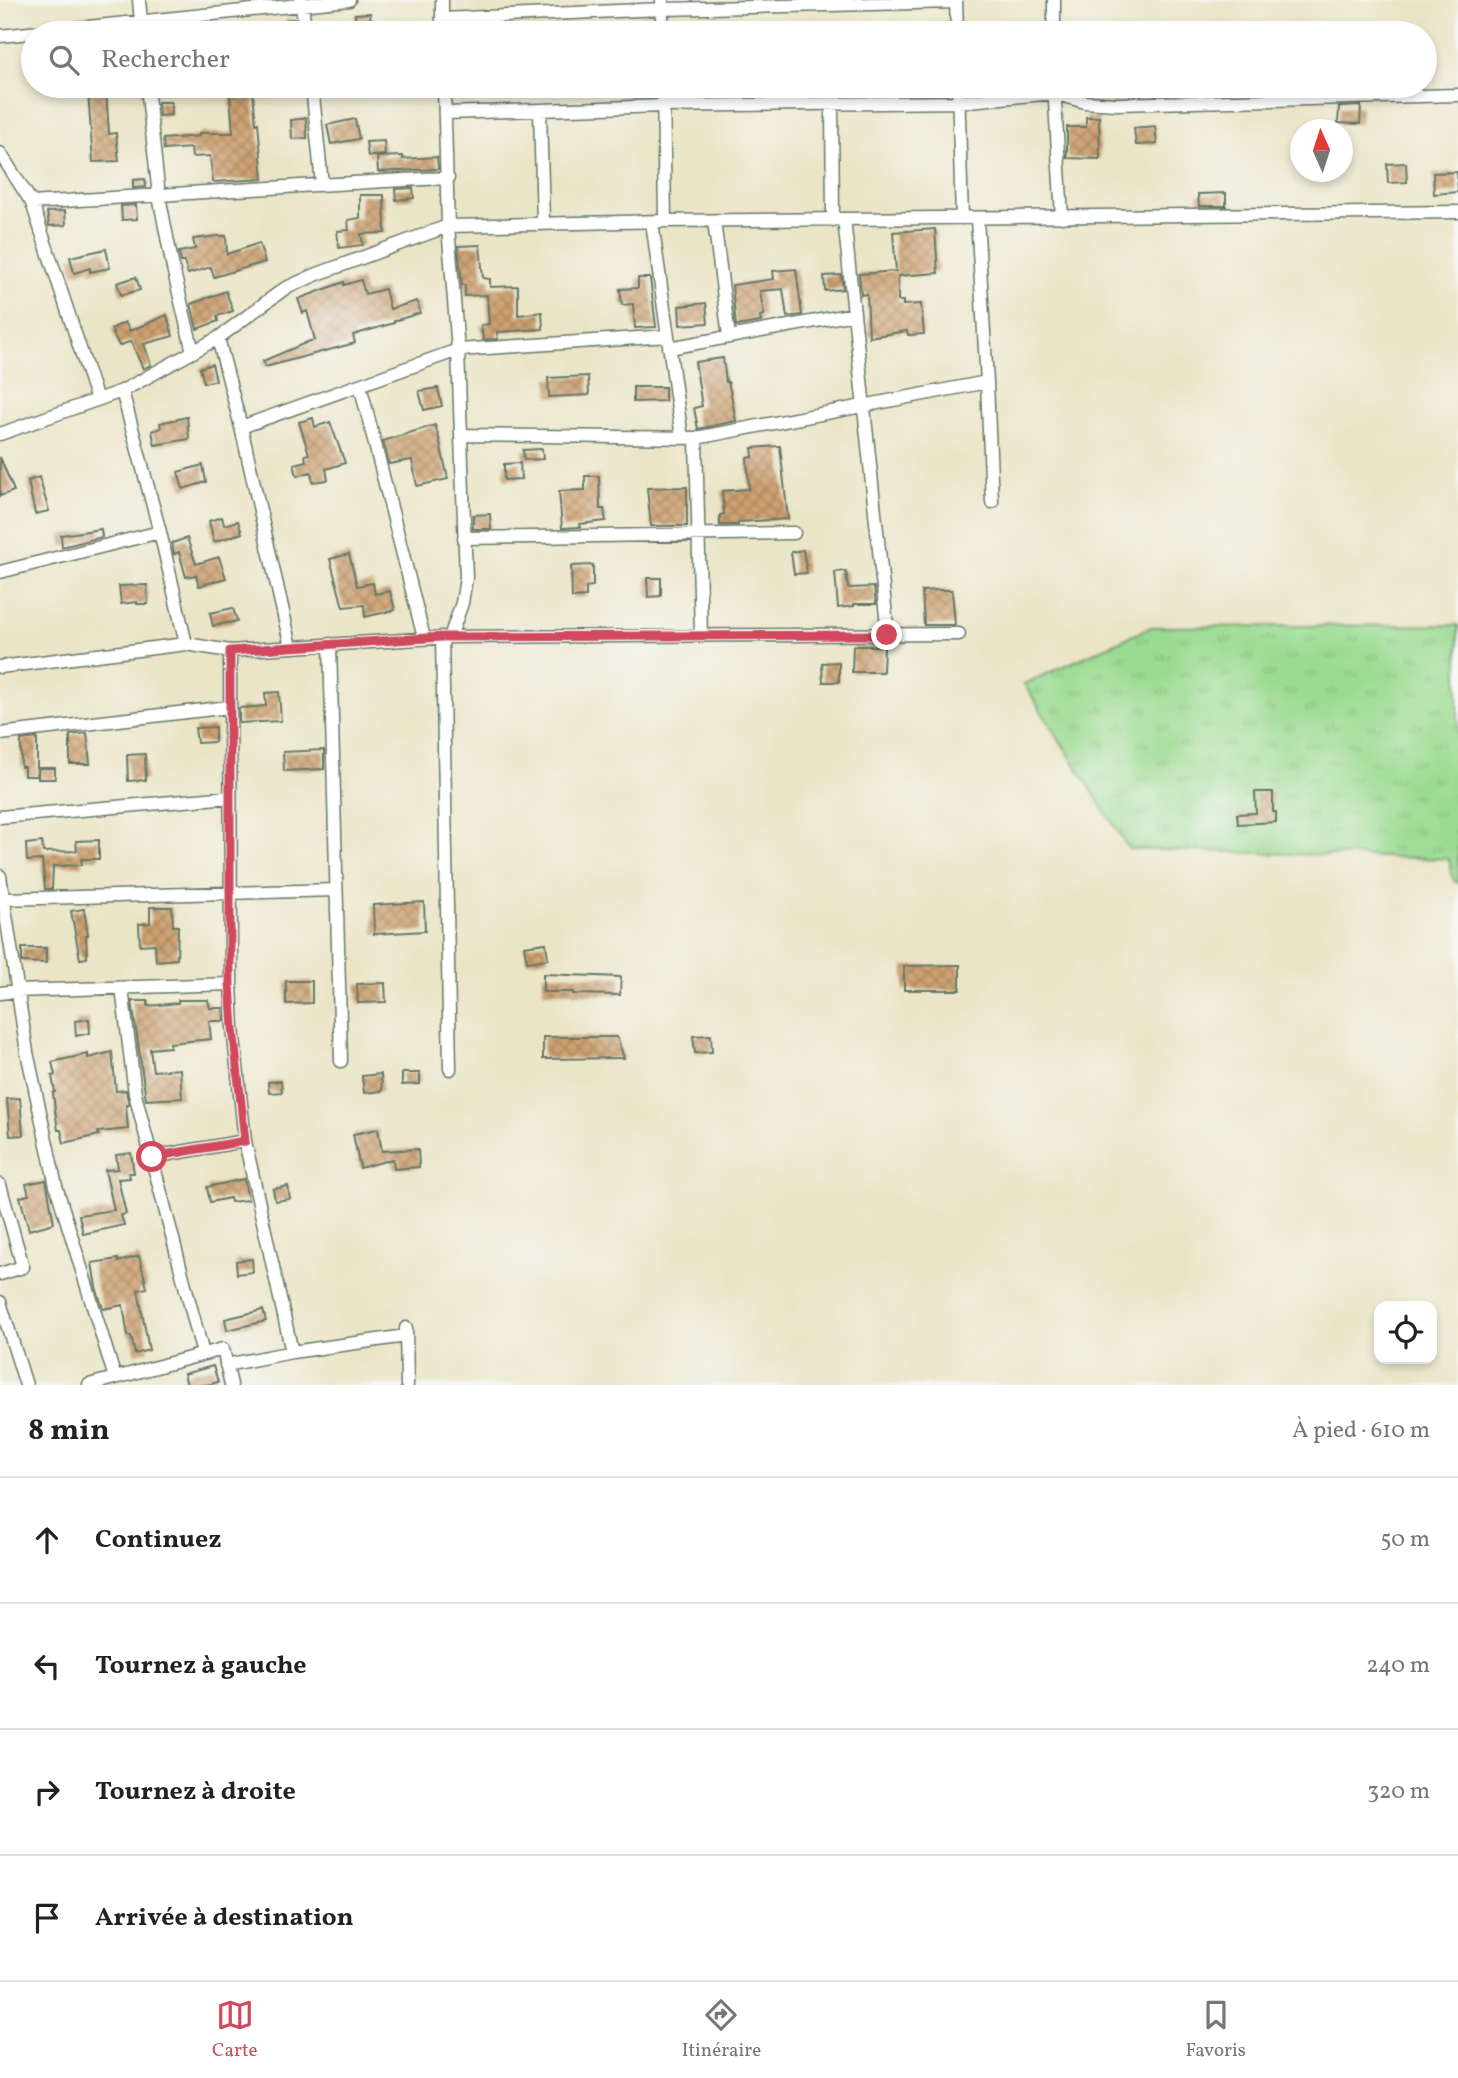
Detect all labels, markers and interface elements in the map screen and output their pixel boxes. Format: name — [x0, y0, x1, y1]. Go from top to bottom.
search box — [21, 21, 1437, 98]
icon: search — [45, 41, 83, 79]
text: Rechercher — [101, 42, 230, 78]
north arrow — [1290, 119, 1353, 182]
route end — [871, 619, 902, 650]
route start — [136, 1141, 167, 1172]
map controls — [1374, 1301, 1437, 1364]
button: locate — [1374, 1301, 1437, 1364]
text: 8 min — [28, 1410, 110, 1452]
text: À pied · 610 m — [1292, 1415, 1430, 1447]
icon: ahead — [28, 1521, 66, 1559]
text: Continuez — [95, 1522, 221, 1558]
text: 50 m — [1381, 1524, 1430, 1556]
icon: left — [28, 1647, 66, 1685]
text: Tournez à gauche — [95, 1648, 307, 1684]
text: 240 m — [1366, 1650, 1430, 1682]
icon: right — [28, 1773, 66, 1811]
text: Tournez à droite — [95, 1774, 296, 1810]
text: 320 m — [1367, 1776, 1430, 1808]
icon: arrive — [28, 1899, 66, 1937]
text: Arrivée à destination — [95, 1900, 354, 1936]
tab: Carte — [212, 1996, 257, 2064]
tab: Itinéraire — [682, 1996, 761, 2064]
tab: Favoris — [1185, 1996, 1246, 2064]

